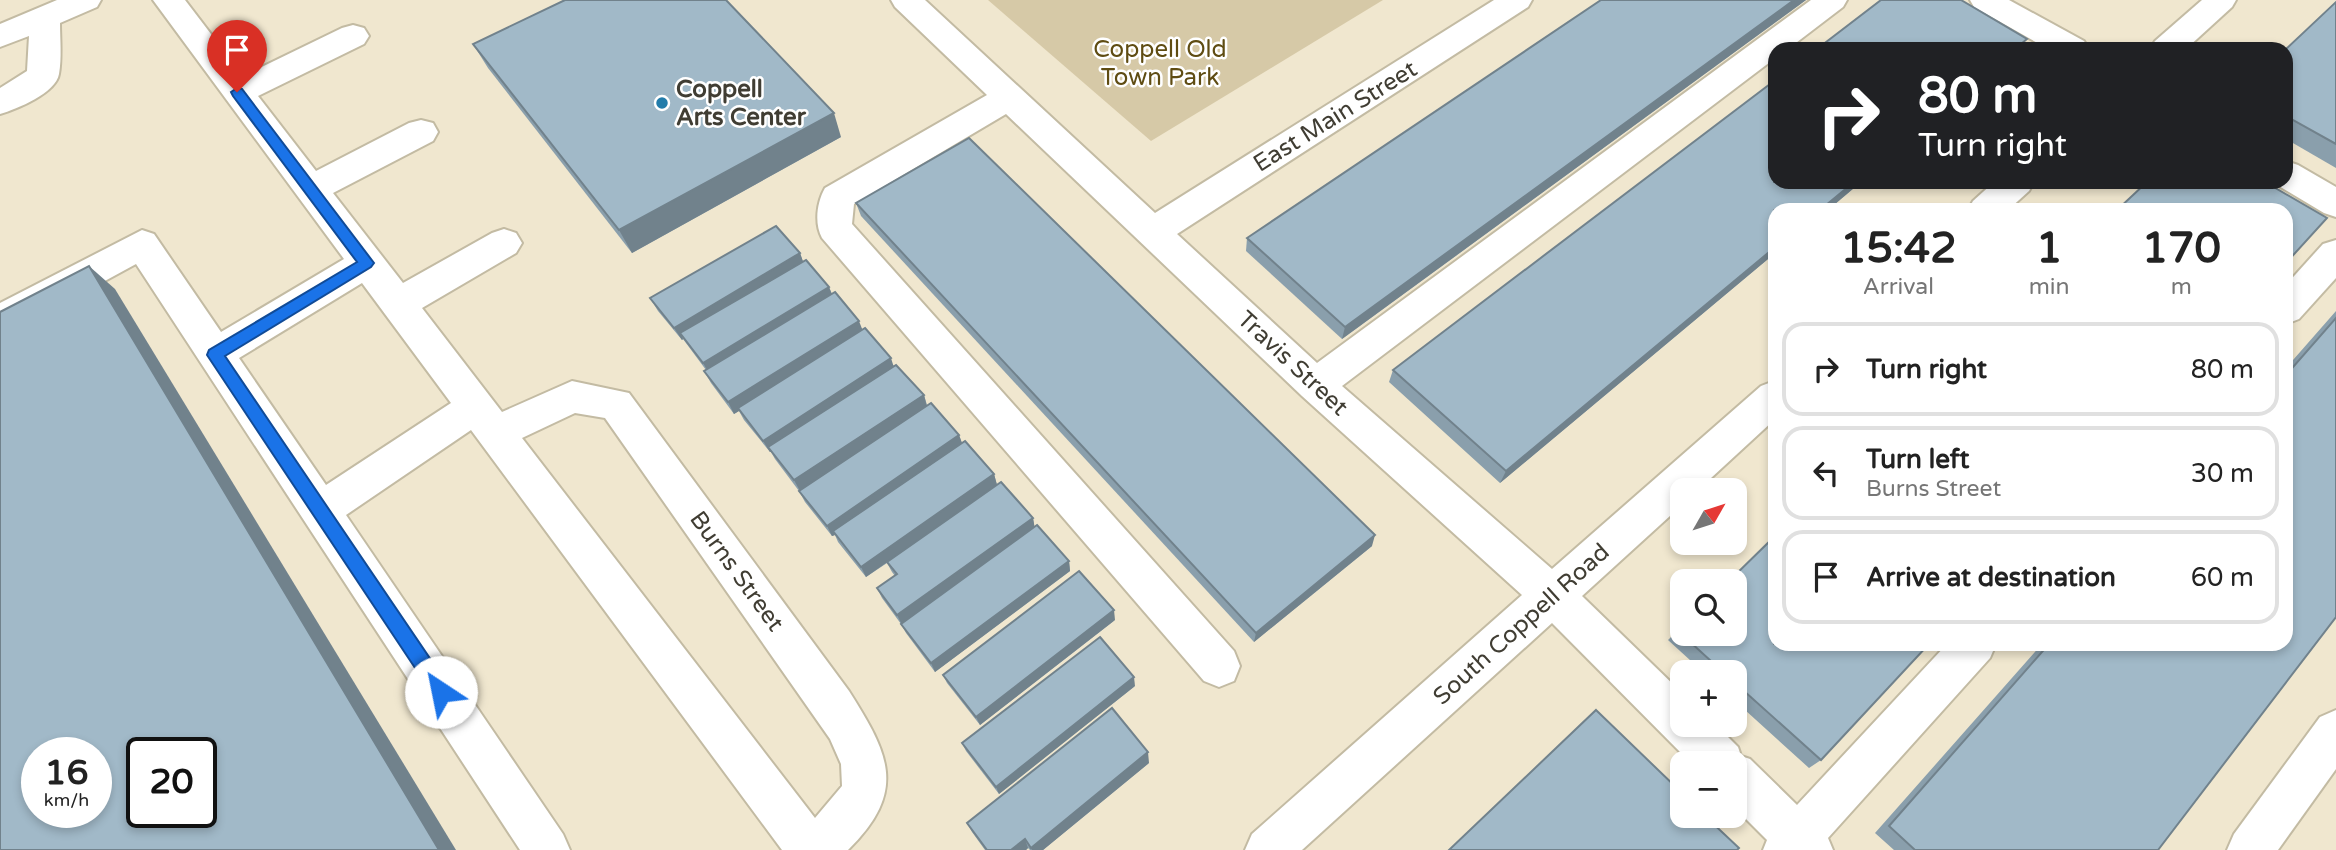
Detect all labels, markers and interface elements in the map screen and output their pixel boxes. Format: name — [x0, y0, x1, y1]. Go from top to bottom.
pin — [207, 20, 267, 92]
icon: arrive — [218, 31, 256, 69]
park label: Coppell Old Town Park — [1093, 35, 1227, 92]
street label: East Main Street — [1248, 54, 1422, 178]
text: 80 m — [1918, 67, 2037, 126]
icon: right — [1803, 70, 1894, 161]
place label: Coppell Arts Center — [676, 75, 807, 132]
marker: Coppell Arts Center — [654, 95, 670, 111]
text: Turn right — [1918, 127, 2067, 165]
text: 15:42 — [1840, 223, 1957, 274]
text: 1 — [2036, 223, 2062, 274]
text: 170 — [2142, 223, 2221, 274]
text: Arrival — [1863, 273, 1934, 301]
text: min — [2029, 273, 2070, 301]
text: m — [2171, 273, 2192, 301]
street label: Travis Street — [1231, 305, 1354, 422]
icon: right — [1807, 350, 1845, 388]
text: Turn right — [1866, 354, 1987, 385]
text: 80 m — [2191, 354, 2254, 385]
text: Turn left — [1866, 444, 1969, 475]
icon: left — [1807, 454, 1845, 492]
text: 30 m — [2191, 458, 2254, 489]
text: Burns Street — [1866, 475, 2001, 503]
north arrow — [1670, 478, 1746, 555]
map controls — [1670, 478, 1747, 828]
street label: Burns Street — [683, 506, 790, 637]
street label: South Coppell Road — [1427, 538, 1615, 711]
icon: arrive — [1807, 558, 1845, 596]
text: Arrive at destination — [1866, 562, 2116, 593]
text: 60 m — [2191, 562, 2254, 593]
button: search — [1670, 569, 1747, 646]
position arrow — [404, 655, 478, 729]
button: + — [1670, 660, 1747, 737]
speed limit sign: 20 — [126, 737, 217, 828]
button: − — [1670, 751, 1747, 828]
text: 16 — [45, 752, 88, 794]
text: km/h — [44, 789, 89, 811]

